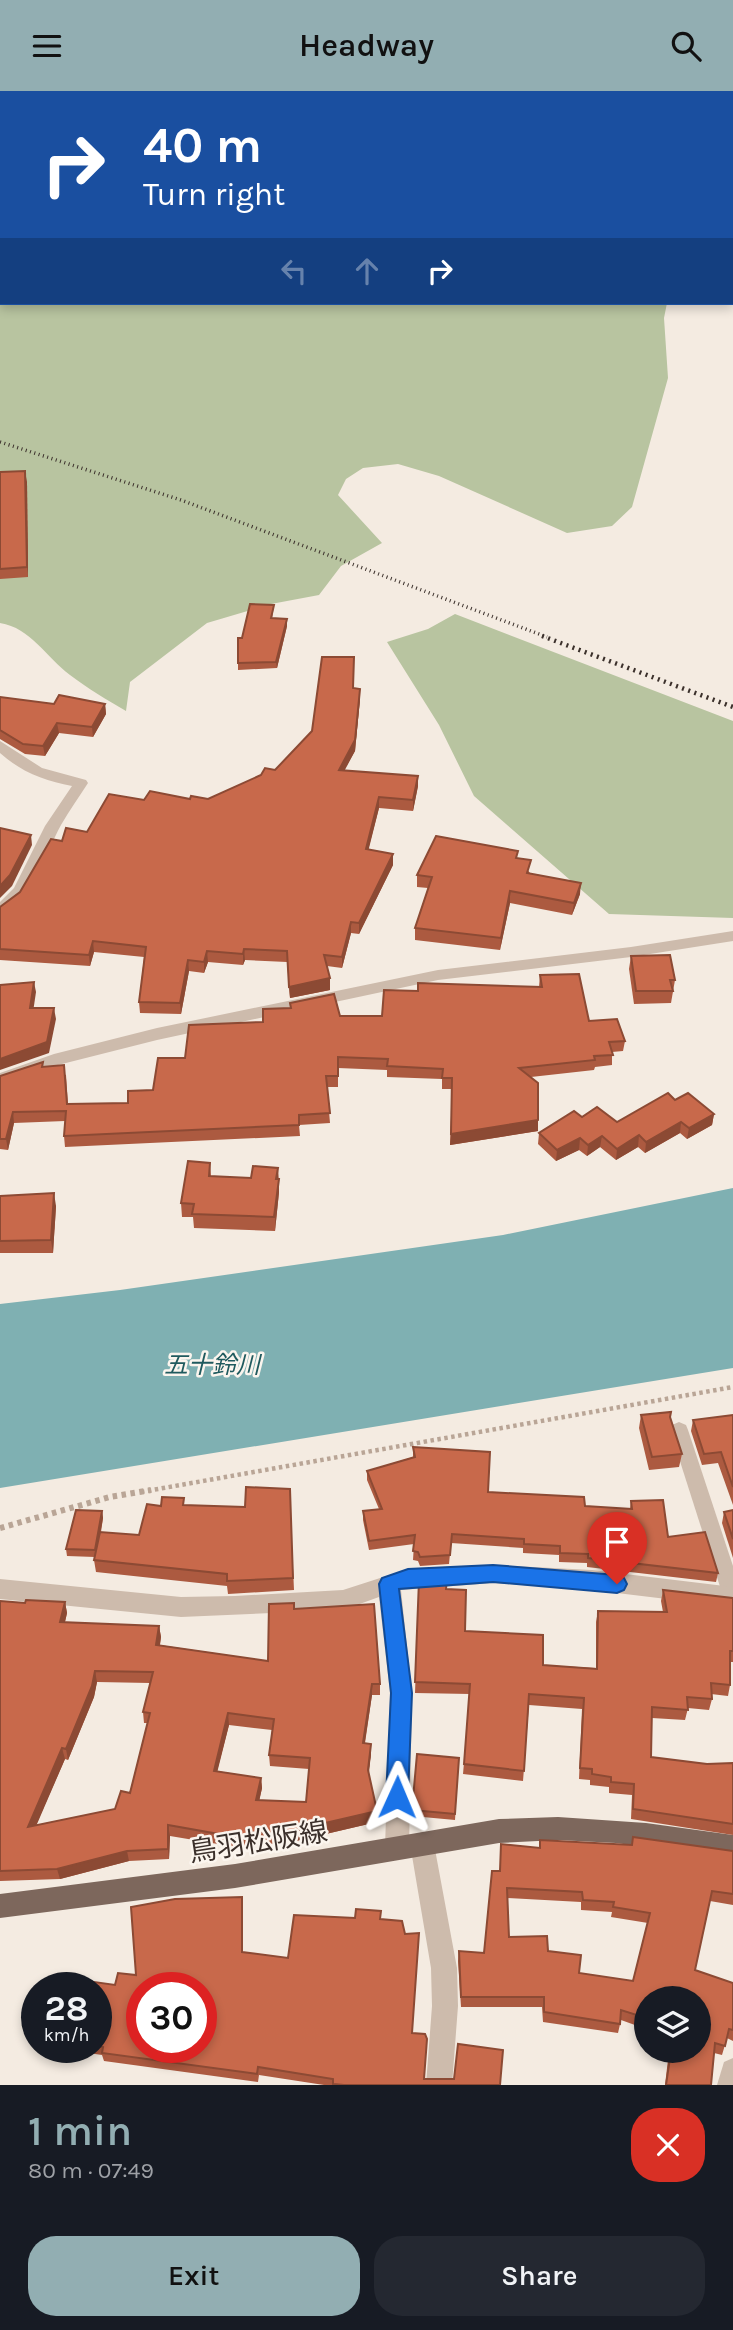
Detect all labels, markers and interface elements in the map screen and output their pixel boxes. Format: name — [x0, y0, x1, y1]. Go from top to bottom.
icon: menu — [28, 27, 66, 65]
text: Headway — [299, 27, 434, 64]
icon: search — [667, 27, 705, 65]
text: 40 m — [143, 117, 262, 174]
icon: right — [28, 119, 119, 210]
text: Turn right — [143, 176, 285, 213]
icon: left — [275, 252, 313, 290]
icon: ahead — [348, 252, 386, 290]
icon: right — [421, 252, 459, 290]
water label: 五十鈴川 — [164, 1351, 263, 1379]
pin — [587, 1512, 647, 1584]
icon: arrive — [598, 1523, 636, 1561]
position arrow — [360, 1760, 434, 1834]
street label: 鳥羽松阪線 — [186, 1814, 330, 1869]
speed limit sign: 30 — [126, 1972, 217, 2063]
map controls — [634, 1986, 711, 2063]
button: layers — [634, 1986, 711, 2063]
text: 28 — [45, 1988, 88, 2029]
text: km/h — [44, 2024, 89, 2046]
text: 1 min — [28, 2106, 132, 2156]
button: close — [631, 2108, 705, 2182]
text: 80 m · 07:49 — [28, 2157, 154, 2184]
button: Exit — [28, 2236, 360, 2316]
button: Share — [374, 2236, 705, 2316]

